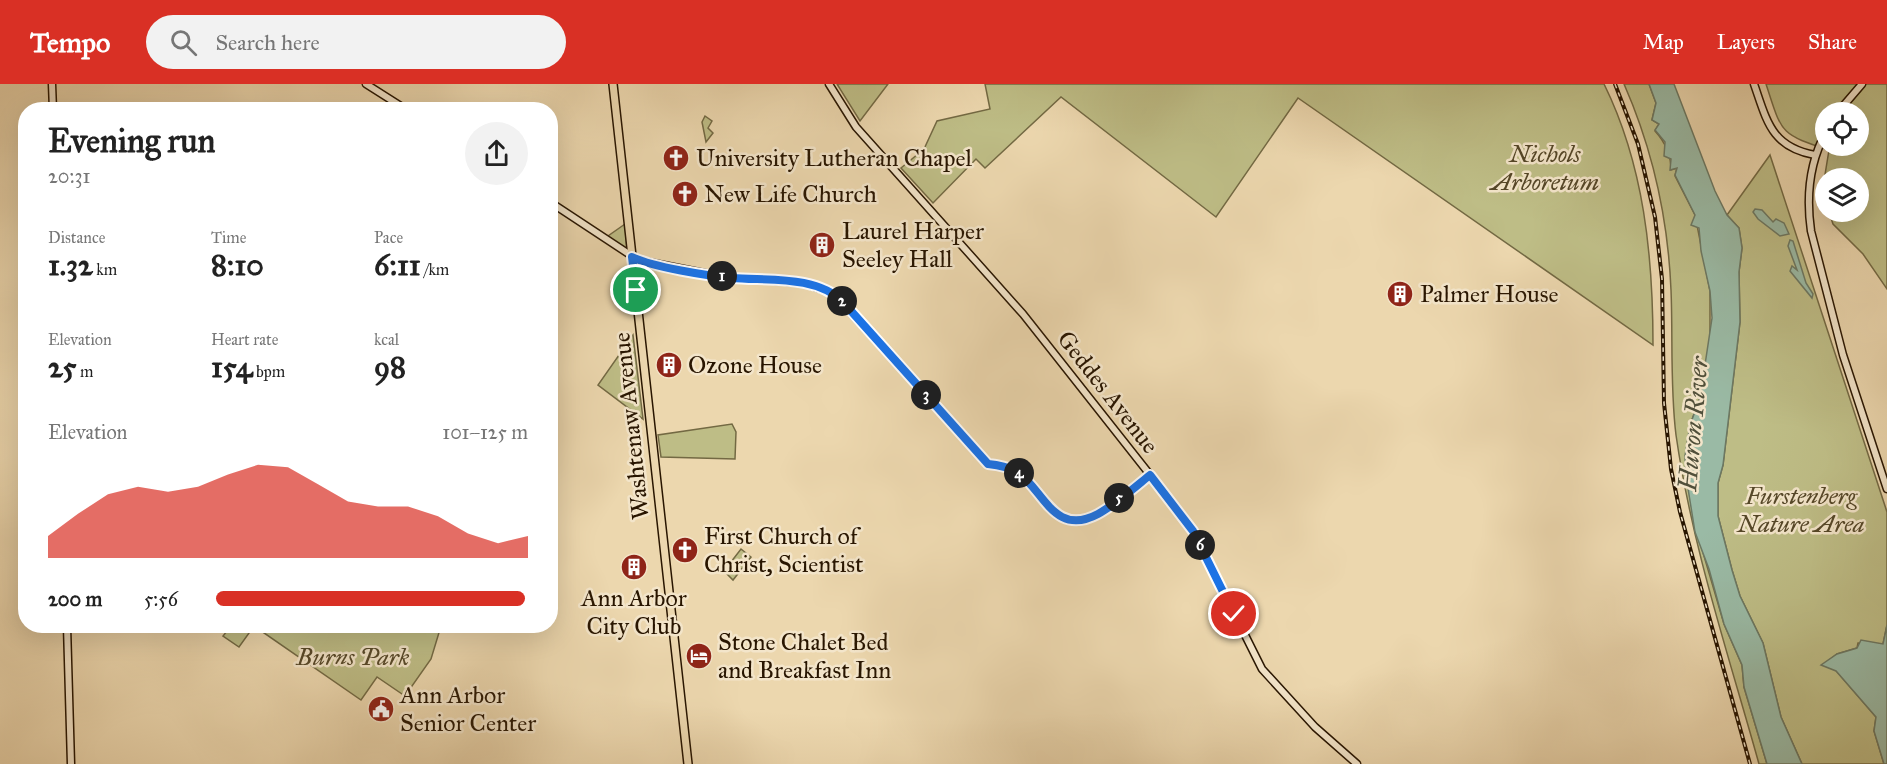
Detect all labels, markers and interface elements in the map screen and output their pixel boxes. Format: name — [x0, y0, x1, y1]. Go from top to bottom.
search box — [146, 15, 566, 69]
text: Tempo — [30, 25, 110, 60]
icon: search — [167, 26, 200, 59]
text: Search here — [215, 29, 320, 56]
text: Map — [1643, 29, 1684, 55]
text: Layers — [1717, 29, 1775, 55]
text: Share — [1808, 29, 1857, 55]
map controls — [1815, 102, 1869, 222]
button: locate — [1815, 102, 1869, 156]
text: Evening run — [48, 121, 215, 161]
button: share — [465, 122, 528, 185]
park label: Nichols Arboretum — [1488, 139, 1599, 197]
church icon: University Lutheran Chapel — [661, 143, 691, 173]
place label: University Lutheran Chapel — [696, 143, 972, 173]
text: 20:31 — [48, 164, 90, 188]
button: layers — [1815, 168, 1869, 222]
church icon: New Life Church — [670, 179, 700, 209]
place label: New Life Church — [704, 179, 877, 209]
place label: Laurel Harper Seeley Hall — [842, 216, 984, 274]
text: Distance — [48, 228, 105, 247]
text: Time — [211, 228, 246, 247]
text: Pace — [374, 228, 403, 247]
building icon: Laurel Harper Seeley Hall — [807, 230, 837, 260]
text: 1.32 — [48, 247, 93, 283]
text: 8:10 — [211, 247, 264, 283]
text: 6:11 — [374, 247, 421, 283]
text: km — [93, 260, 117, 279]
text: /km — [421, 260, 449, 279]
pin: 1 — [707, 261, 737, 291]
pin — [610, 264, 661, 315]
text: 1 — [719, 266, 725, 285]
icon: arrive — [619, 273, 652, 306]
building icon: Palmer House — [1385, 279, 1415, 309]
place label: Palmer House — [1420, 279, 1558, 309]
pin: 2 — [827, 286, 857, 316]
text: 2 — [838, 291, 846, 310]
street label: Geddes Avenue — [1051, 325, 1165, 459]
text: Elevation — [48, 330, 112, 349]
text: Heart rate — [211, 330, 278, 349]
text: kcal — [374, 330, 399, 349]
street label: Washtenaw Avenue — [606, 331, 656, 521]
text: 25 — [48, 349, 77, 385]
text: 154 — [211, 349, 253, 385]
text: 98 — [374, 349, 406, 385]
building icon: Ozone House — [654, 350, 684, 380]
place label: Ozone House — [688, 350, 822, 380]
water label: Huron River — [1671, 354, 1715, 494]
text: m — [77, 362, 93, 381]
text: bpm — [253, 362, 285, 381]
pin: 3 — [911, 380, 941, 410]
text: 3 — [923, 385, 929, 404]
text: Elevation — [48, 420, 127, 444]
text: 101–125 m — [442, 420, 528, 444]
pin: 4 — [1004, 458, 1034, 488]
text: 4 — [1015, 463, 1023, 482]
park label: Furstenberg Nature Area — [1735, 481, 1865, 539]
pin: 5 — [1104, 483, 1134, 513]
text: 5 — [1115, 488, 1123, 507]
place label: First Church of Christ, Scientist — [704, 521, 864, 579]
pin: 6 — [1185, 530, 1215, 560]
church icon: First Church of Christ, Scientist — [670, 535, 700, 565]
text: 6 — [1196, 535, 1204, 554]
building icon: Ann Arbor City Club — [619, 552, 649, 582]
place label: Ann Arbor City Club — [580, 583, 687, 641]
text: 200 m — [48, 587, 102, 611]
text: 5:56 — [144, 587, 178, 611]
pin — [1208, 588, 1259, 639]
icon: check — [1217, 597, 1250, 630]
place label: Stone Chalet Bed and Breakfast Inn — [718, 627, 891, 685]
hotel icon: Stone Chalet Bed and Breakfast Inn — [684, 641, 714, 671]
park label: Burns Park — [295, 642, 410, 672]
place label: Ann Arbor Senior Center — [399, 680, 536, 738]
public building icon: Ann Arbor Senior Center — [366, 694, 396, 724]

